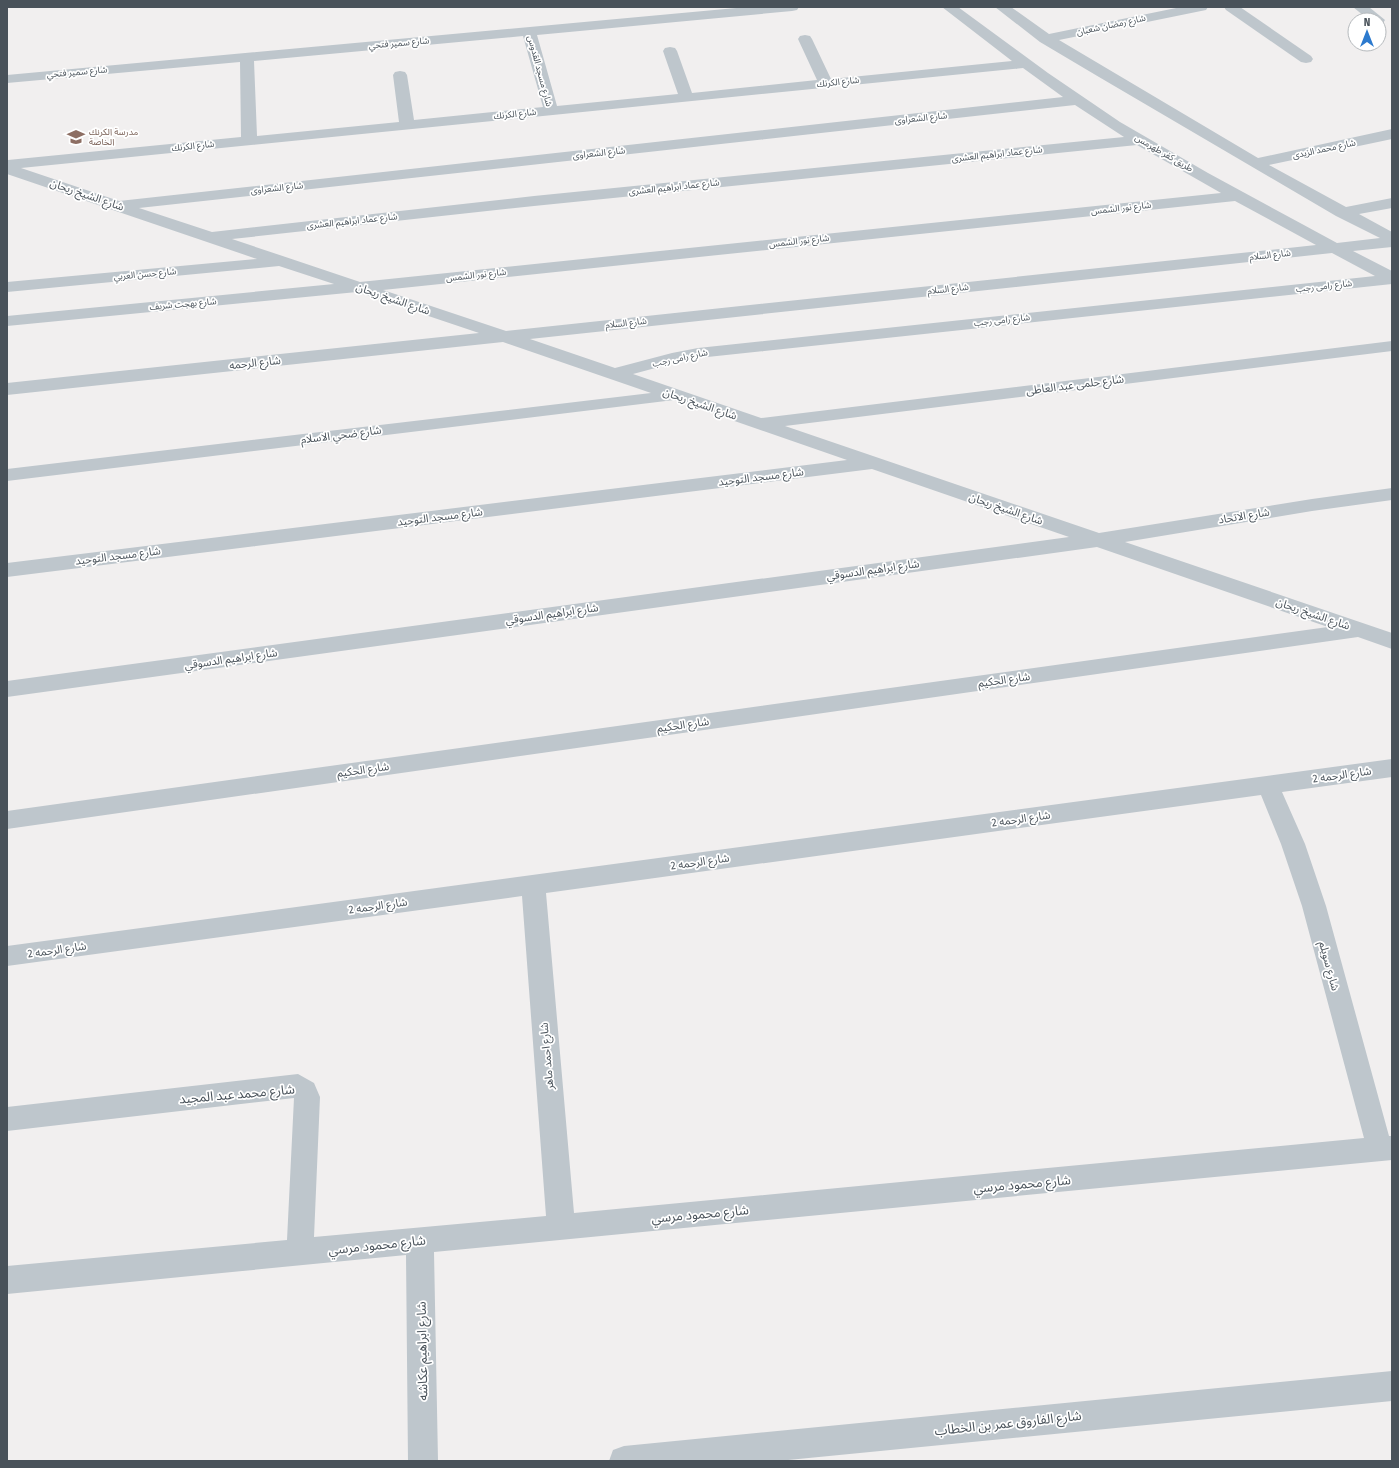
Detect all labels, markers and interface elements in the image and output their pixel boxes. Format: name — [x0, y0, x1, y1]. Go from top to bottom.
north arrow — [1347, 12, 1387, 52]
street label: شارع رمضان شعبان — [1076, 13, 1147, 39]
text: N — [1364, 16, 1370, 29]
street label: شارع مسجد القدوس — [524, 34, 554, 108]
street label: شارع سمير فتحي — [368, 35, 430, 53]
street label: شارع سمير فتحي — [46, 64, 108, 82]
street label: شارع الكرنك — [816, 75, 860, 91]
street label: شارع الكرنك — [493, 107, 537, 123]
street label: شارع الشعراوى — [894, 110, 948, 128]
school or university icon: مدرسة الكرنك الخاصة — [66, 127, 86, 147]
place label: مدرسة الكرنك الخاصة — [89, 127, 138, 147]
street label: طريق كفر طهرمس — [1133, 132, 1195, 175]
street label: شارع محمد الزيدى — [1291, 137, 1357, 163]
street label: شارع الكرنك — [171, 139, 215, 155]
street label: شارع عماد ابراهيم العشرى — [951, 144, 1043, 166]
street label: شارع الشعراوى — [572, 145, 626, 163]
street label: شارع الشيخ ريحان — [48, 176, 126, 215]
street label: شارع عماد ابراهيم العشرى — [628, 177, 720, 199]
street label: شارع الشعراوى — [250, 180, 304, 198]
street label: شارع نور الشمس — [1090, 200, 1152, 218]
street label: شارع عماد ابراهيم العشرى — [306, 211, 398, 233]
street label: شارع نور الشمس — [768, 233, 830, 251]
street label: شارع السلام — [1249, 248, 1291, 264]
street label: شارع حسن العربي — [113, 266, 177, 284]
street label: شارع نور الشمس — [445, 267, 507, 285]
street label: شارع رامى رجب — [1295, 278, 1353, 296]
street label: شارع الشيخ ريحان — [354, 280, 432, 319]
street label: شارع السلام — [927, 282, 969, 298]
street label: شارع بهجت شريف — [149, 296, 217, 314]
street label: شارع رامى رجب — [973, 312, 1031, 330]
street label: شارع السلام — [605, 316, 647, 332]
street label: شارع رامى رجب — [651, 347, 709, 371]
street label: شارع الرحمه — [229, 354, 282, 373]
street label: شارع حلمى عبد العاطى — [1025, 372, 1125, 398]
street label: شارع الشيخ ريحان — [661, 385, 739, 424]
street label: شارع ضحي الاسلام — [300, 424, 383, 449]
street label: شارع مسجد التوحيد — [718, 465, 805, 490]
street label: شارع الشيخ ريحان — [967, 490, 1045, 529]
street label: شارع مسجد التوحيد — [397, 505, 484, 530]
street label: شارع الاتحاد — [1217, 505, 1271, 527]
street label: شارع مسجد التوحيد — [75, 544, 162, 569]
street label: شارع ابراهيم الدسوقي — [826, 557, 921, 585]
street label: شارع الشيخ ريحان — [1274, 595, 1352, 634]
street label: شارع ابراهيم الدسوقي — [505, 601, 600, 629]
street label: شارع ابراهيم الدسوقي — [184, 646, 279, 674]
street label: شارع الحكيم — [977, 670, 1031, 692]
street label: شارع الحكيم — [656, 715, 710, 737]
street label: شارع الحكيم — [336, 760, 390, 782]
street label: شارع الرحمه 2 — [1312, 764, 1373, 787]
street label: شارع الرحمه 2 — [991, 808, 1052, 831]
street label: شارع الرحمه 2 — [670, 851, 731, 874]
street label: شارع الرحمه 2 — [348, 895, 409, 918]
street label: شارع الرحمه 2 — [27, 939, 88, 962]
street label: شارع سويلم — [1314, 940, 1342, 993]
street label: شارع احمد ماهر — [538, 1021, 558, 1091]
street label: شارع محمد عبد المجيد — [179, 1081, 296, 1110]
street label: شارع محمود مرسي — [973, 1172, 1072, 1199]
street label: شارع محمود مرسي — [651, 1202, 750, 1229]
street label: شارع محمود مرسي — [328, 1232, 427, 1261]
street label: شارع ابراهيم عكاشه — [414, 1301, 433, 1401]
street label: شارع الفاروق عمر بن الخطاب — [934, 1408, 1083, 1441]

